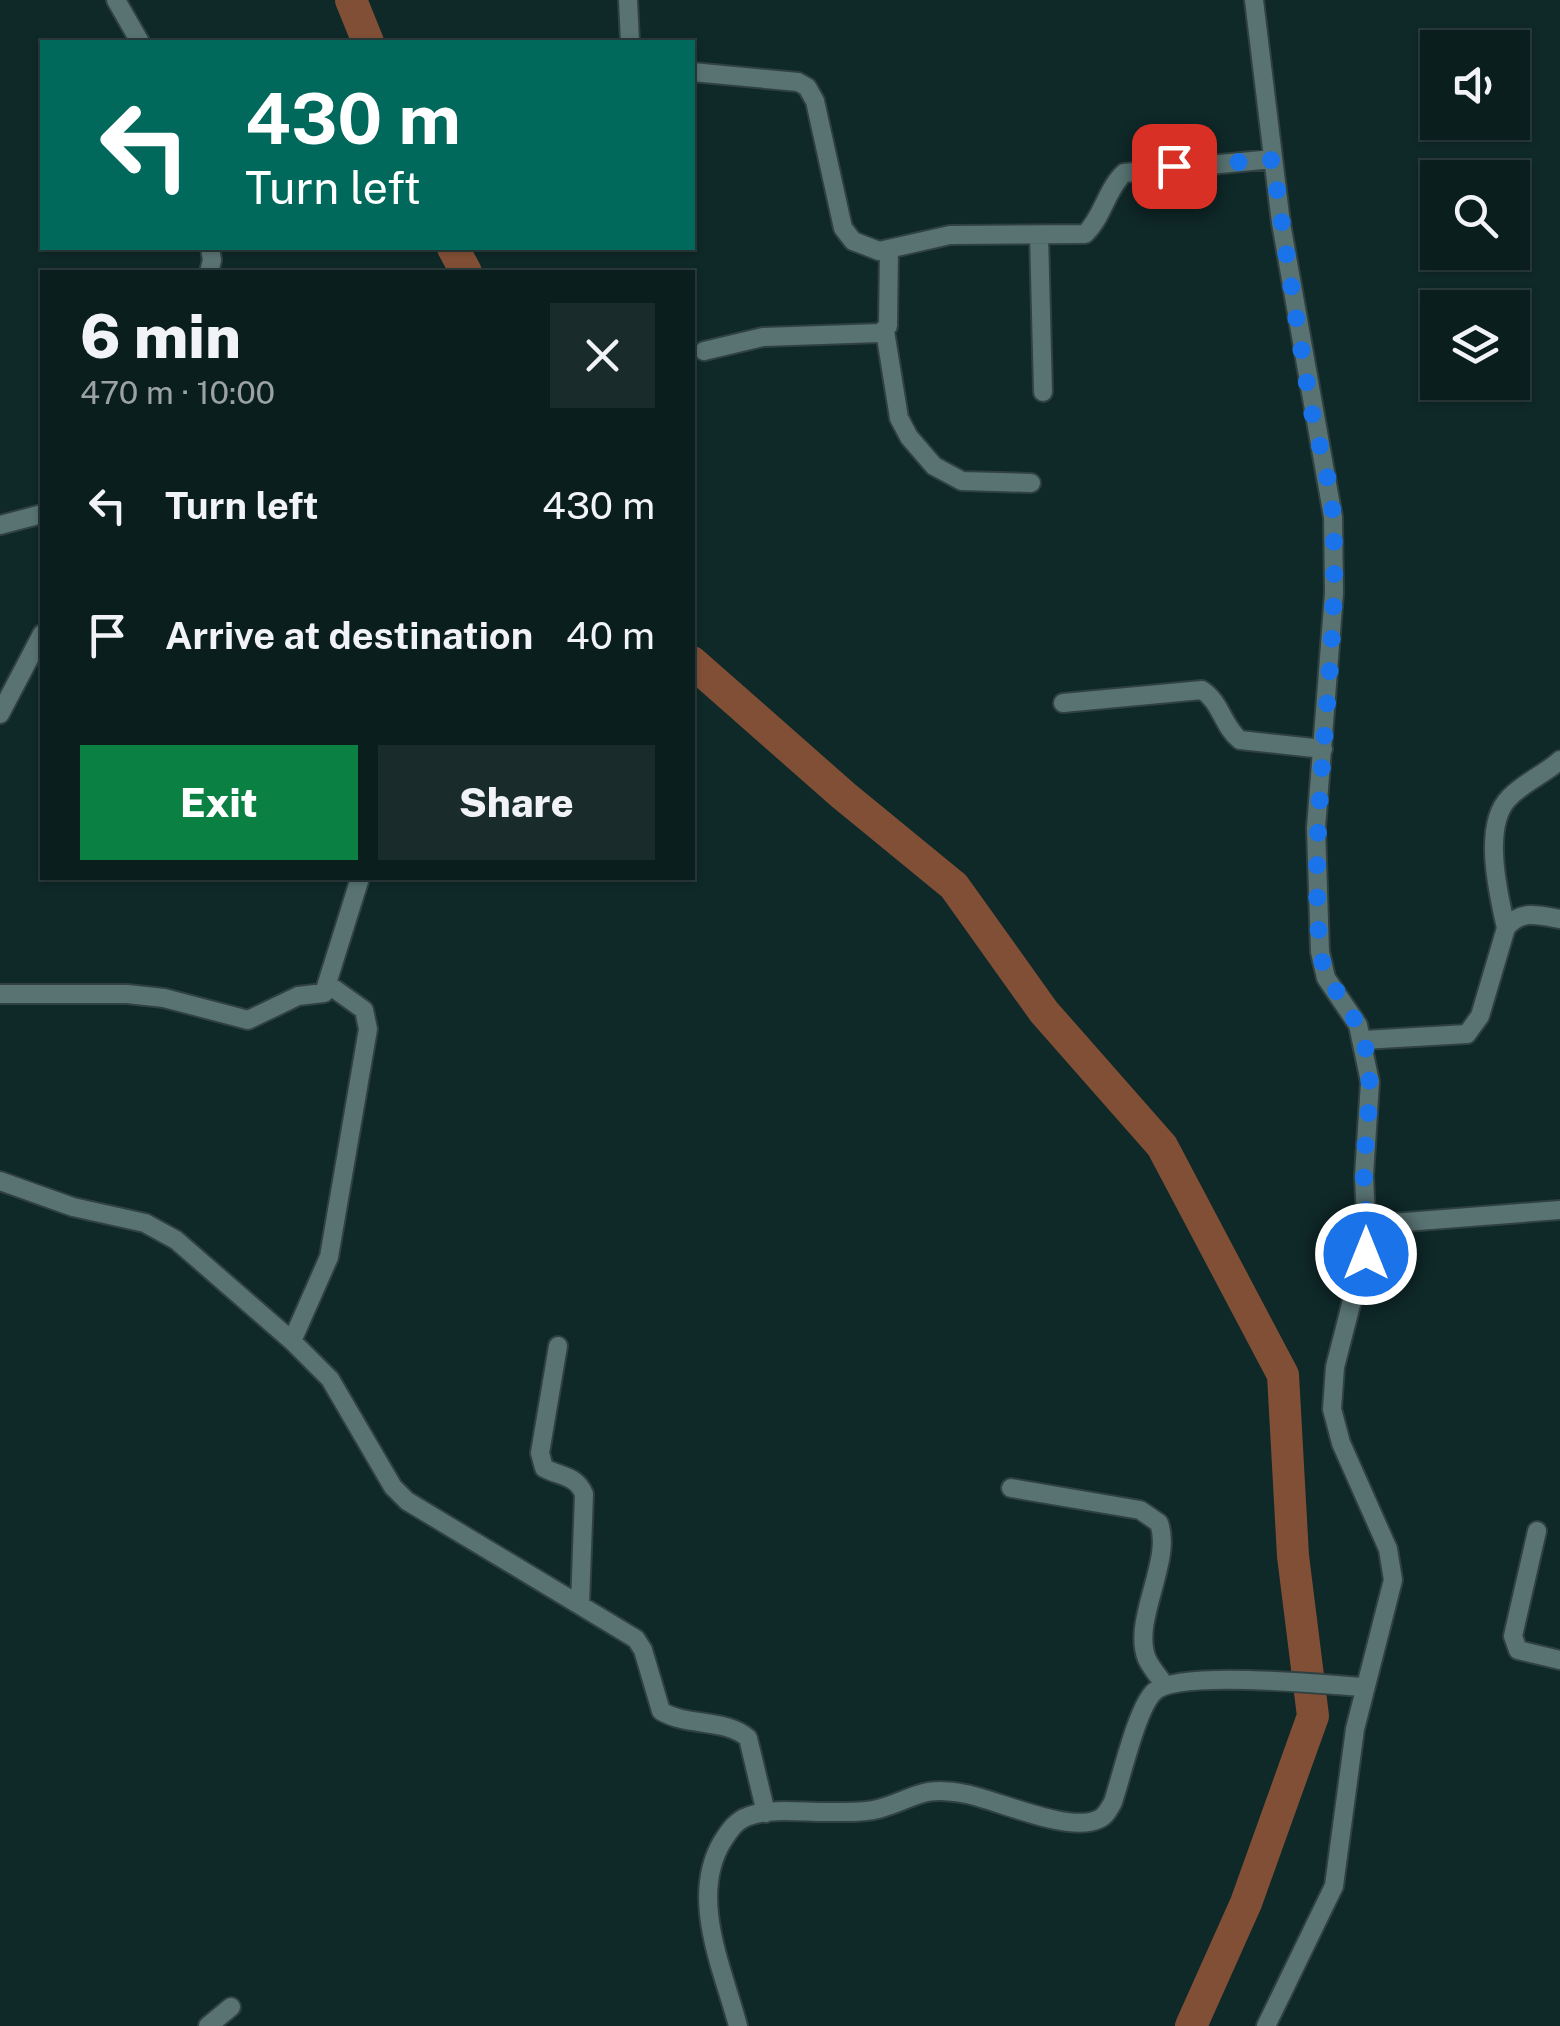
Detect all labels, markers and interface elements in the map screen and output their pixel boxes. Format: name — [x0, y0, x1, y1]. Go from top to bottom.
map controls — [1420, 30, 1530, 400]
button: sound — [1420, 30, 1530, 140]
text: 430 m — [245, 77, 461, 160]
icon: left — [80, 80, 210, 210]
pin — [1132, 124, 1217, 209]
icon: arrive — [1147, 139, 1202, 194]
button: search — [1420, 160, 1530, 270]
text: Turn left — [245, 161, 421, 214]
button: layers — [1420, 290, 1530, 400]
text: 6 min — [80, 301, 241, 372]
button: close — [550, 303, 655, 408]
text: 470 m · 10:00 — [80, 374, 275, 411]
icon: left — [80, 478, 135, 533]
text: Turn left — [165, 483, 319, 528]
text: 430 m — [542, 483, 655, 528]
icon: arrive — [80, 608, 135, 663]
text: Arrive at destination — [165, 613, 533, 658]
text: 40 m — [566, 613, 655, 658]
button: Exit — [80, 745, 358, 860]
button: Share — [378, 745, 655, 860]
position arrow — [1314, 1202, 1418, 1306]

